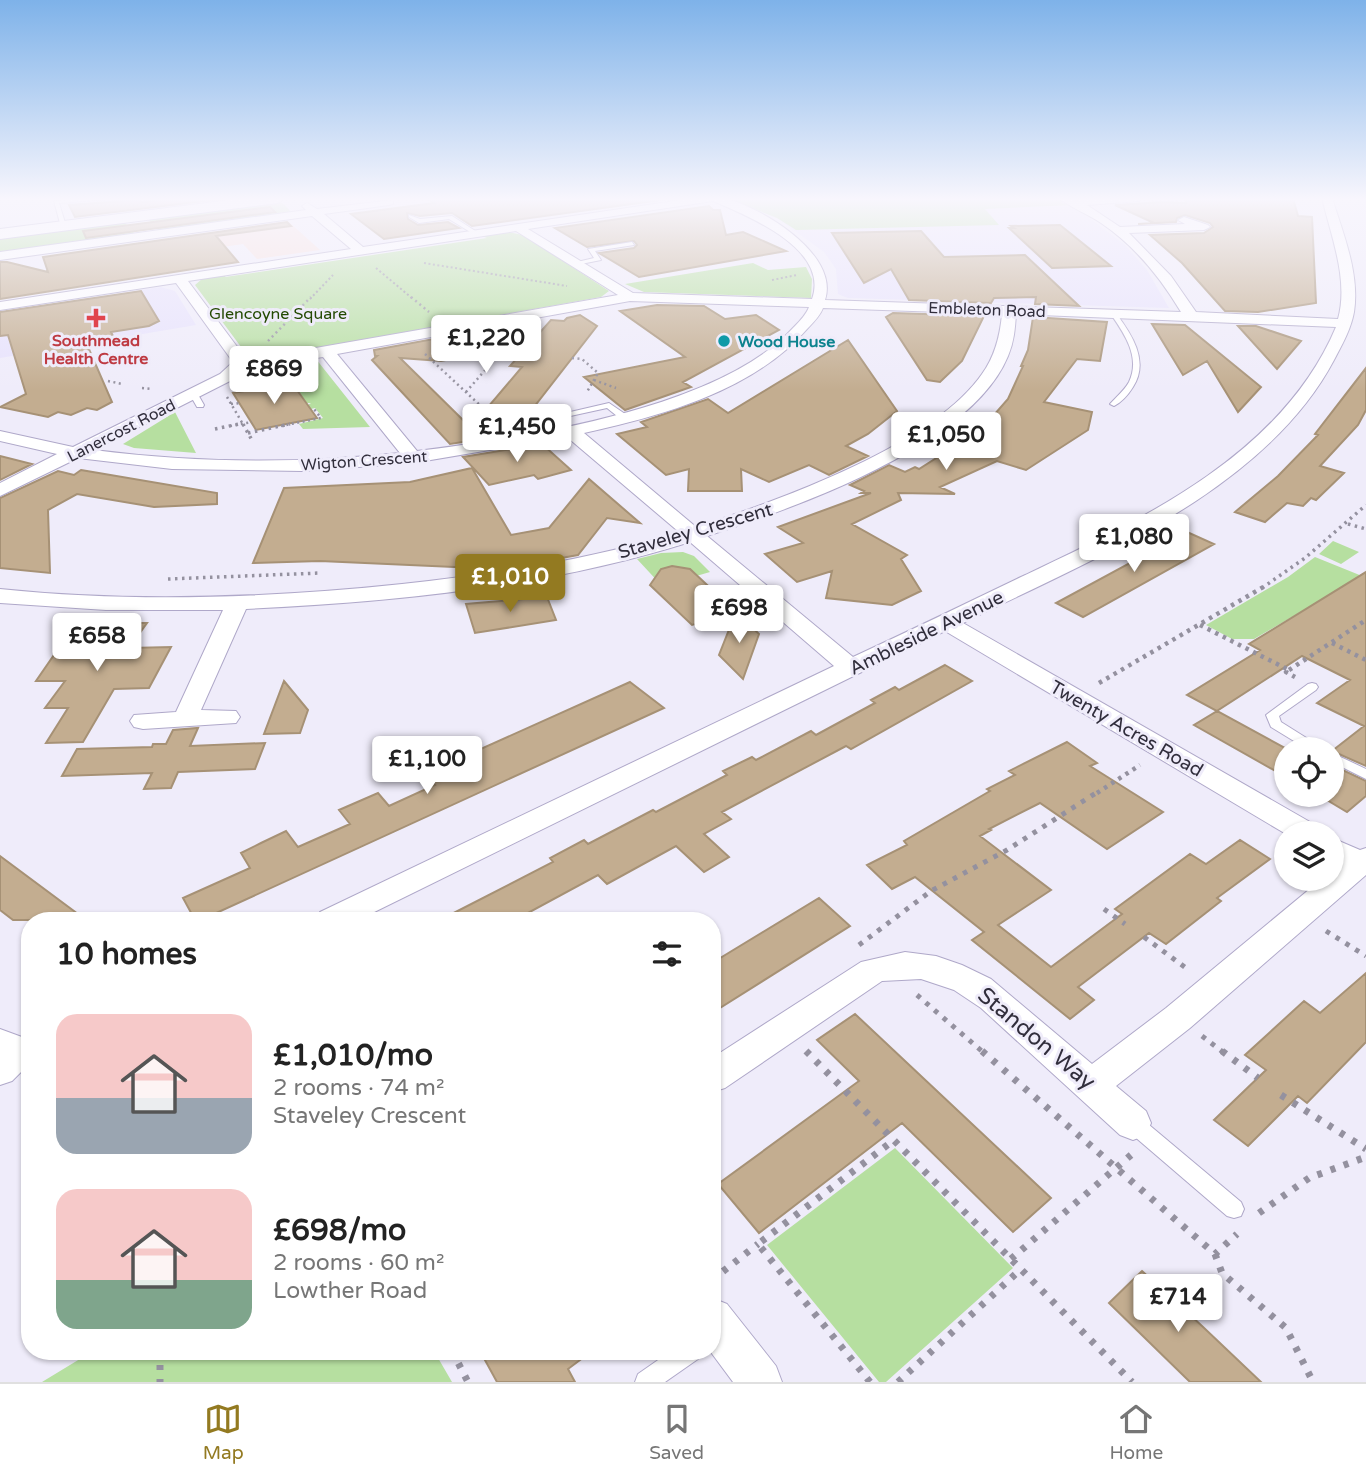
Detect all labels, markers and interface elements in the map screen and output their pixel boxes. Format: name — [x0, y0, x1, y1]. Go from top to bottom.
street label: Embleton Road — [928, 298, 1046, 322]
park label: Glencoyne Square — [209, 304, 347, 324]
marker: Southmead Health Centre — [86, 308, 106, 328]
pin: £1,220 — [429, 316, 543, 375]
text: £1,220 — [447, 324, 525, 352]
place label: Southmead Health Centre — [44, 331, 148, 369]
place label: Wood House — [738, 332, 835, 352]
marker: Wood House — [716, 333, 732, 349]
pin: £869 — [233, 346, 315, 406]
text: £869 — [245, 355, 303, 383]
street label: Lanercost Road — [64, 395, 179, 467]
pin: £1,450 — [460, 405, 574, 464]
pin: £1,050 — [889, 412, 1003, 472]
text: £1,450 — [478, 413, 556, 441]
text: £1,050 — [907, 421, 985, 449]
street label: Wigton Crescent — [300, 447, 428, 475]
street label: Staveley Crescent — [616, 498, 775, 564]
pin: £1,080 — [1077, 514, 1191, 574]
text: £1,080 — [1095, 523, 1173, 551]
pin: £1,010 — [453, 554, 567, 614]
text: £1,010 — [471, 563, 549, 591]
pin: £698 — [698, 586, 780, 645]
street label: Ambleside Avenue — [846, 586, 1007, 680]
text: £698 — [710, 594, 768, 622]
pin: £658 — [56, 614, 138, 673]
text: £658 — [68, 622, 126, 650]
street label: Twenty Acres Road — [1046, 676, 1207, 782]
pin: £1,100 — [370, 736, 484, 796]
map controls — [1274, 737, 1344, 891]
button: locate — [1274, 737, 1344, 807]
text: £1,100 — [388, 745, 466, 773]
button: layers — [1274, 821, 1344, 891]
icon: filters — [648, 935, 686, 973]
text: 10 homes — [56, 936, 197, 973]
street label: Standon Way — [972, 981, 1101, 1096]
text: £1,010/mo — [273, 1037, 433, 1074]
icon: home — [112, 1042, 196, 1126]
text: 2 rooms · 74 m² — [273, 1074, 444, 1102]
text: Staveley Crescent — [273, 1102, 466, 1130]
text: £698/mo — [273, 1212, 406, 1249]
icon: home — [112, 1217, 196, 1301]
text: 2 rooms · 60 m² — [273, 1249, 444, 1277]
pin: £714 — [1137, 1274, 1219, 1334]
text: Lowther Road — [273, 1277, 427, 1305]
text: £714 — [1149, 1283, 1207, 1311]
tab: Map — [203, 1400, 244, 1464]
tab: Saved — [649, 1400, 704, 1464]
tab: Home — [1109, 1400, 1163, 1464]

